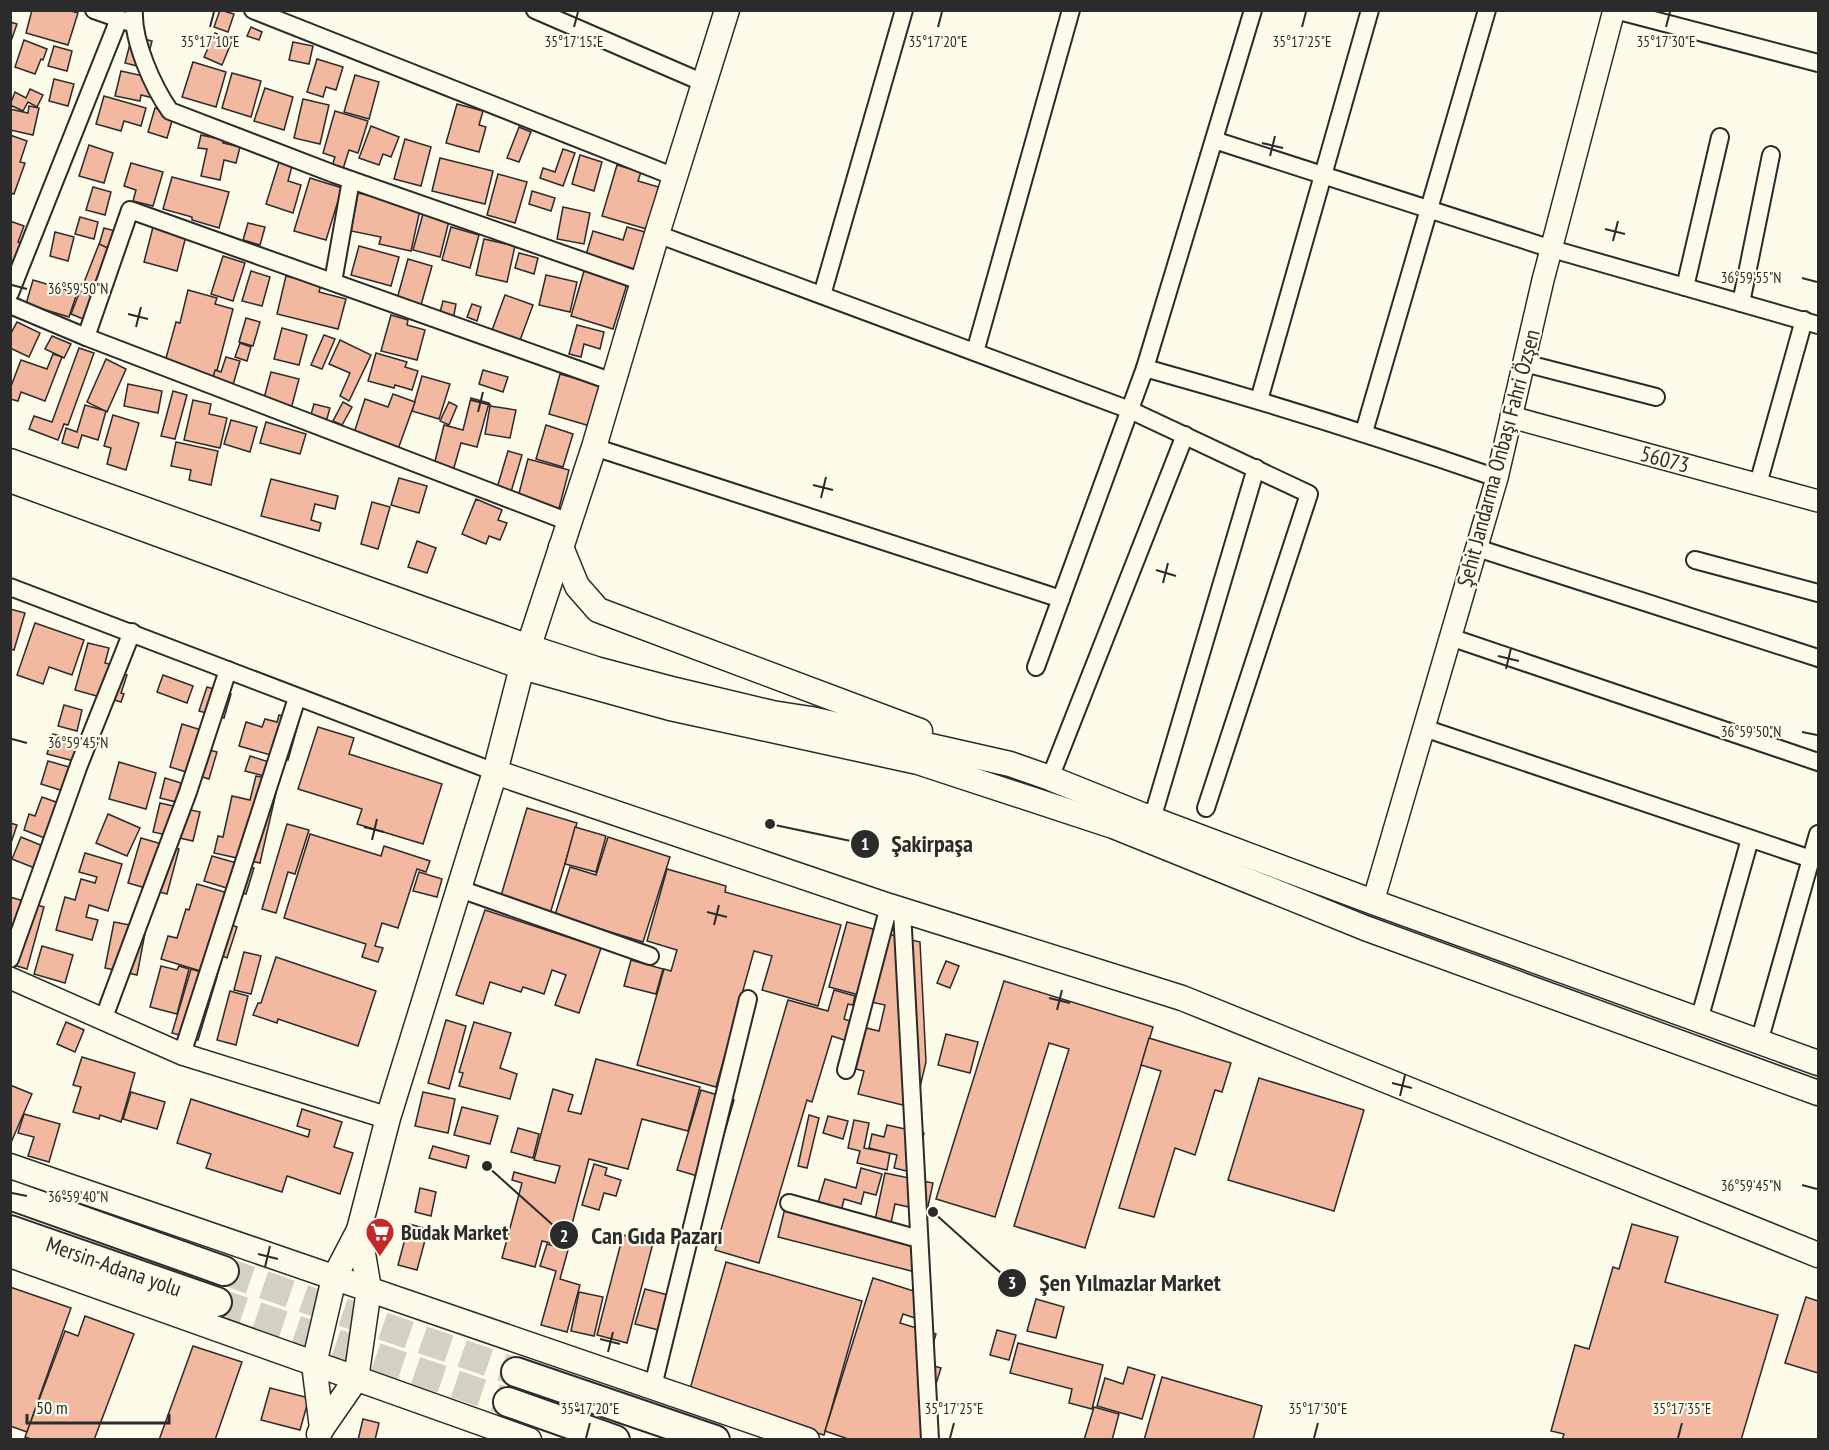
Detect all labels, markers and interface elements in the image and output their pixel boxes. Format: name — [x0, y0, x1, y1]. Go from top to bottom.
text: 35°17'10"E — [180, 32, 240, 51]
text: 35°17'15"E — [544, 32, 604, 51]
text: 35°17'20"E — [908, 32, 968, 51]
text: 35°17'25"E — [1272, 32, 1332, 51]
text: 35°17'30"E — [1636, 32, 1696, 51]
text: 36°59'55"N — [1721, 268, 1781, 287]
text: 36°59'50"N — [48, 279, 108, 298]
street label: Şehit Jandarma Onbaşı Fahri Özşen — [1450, 326, 1546, 590]
street label: 56073 — [1637, 439, 1693, 479]
text: 36°59'50"N — [1721, 722, 1781, 741]
text: 36°59'45"N — [48, 733, 108, 752]
callout: Şakirpaşa — [850, 823, 985, 865]
text: Şakirpaşa — [891, 828, 973, 859]
text: 1 — [861, 832, 869, 855]
text: 36°59'45"N — [1721, 1176, 1781, 1195]
text: 36°59'40"N — [48, 1187, 108, 1206]
callout: Can Gıda Pazarı — [549, 1214, 735, 1256]
supermarket icon: Budak Market — [364, 1216, 396, 1258]
place label: Budak Market — [401, 1218, 509, 1246]
text: Can Gıda Pazarı — [591, 1220, 723, 1251]
text: 2 — [560, 1224, 568, 1247]
street label: Mersin-Adana yolu — [42, 1230, 185, 1303]
callout: Şen Yılmazlar Market — [997, 1262, 1233, 1304]
text: Şen Yılmazlar Market — [1039, 1267, 1221, 1298]
text: 3 — [1008, 1271, 1016, 1294]
scale bar — [27, 1387, 170, 1425]
text: 50 m — [36, 1396, 68, 1419]
text: 35°17'20"E — [560, 1399, 620, 1418]
text: 35°17'25"E — [924, 1399, 984, 1418]
text: 35°17'30"E — [1288, 1399, 1348, 1418]
text: 35°17'35"E — [1652, 1399, 1712, 1418]

